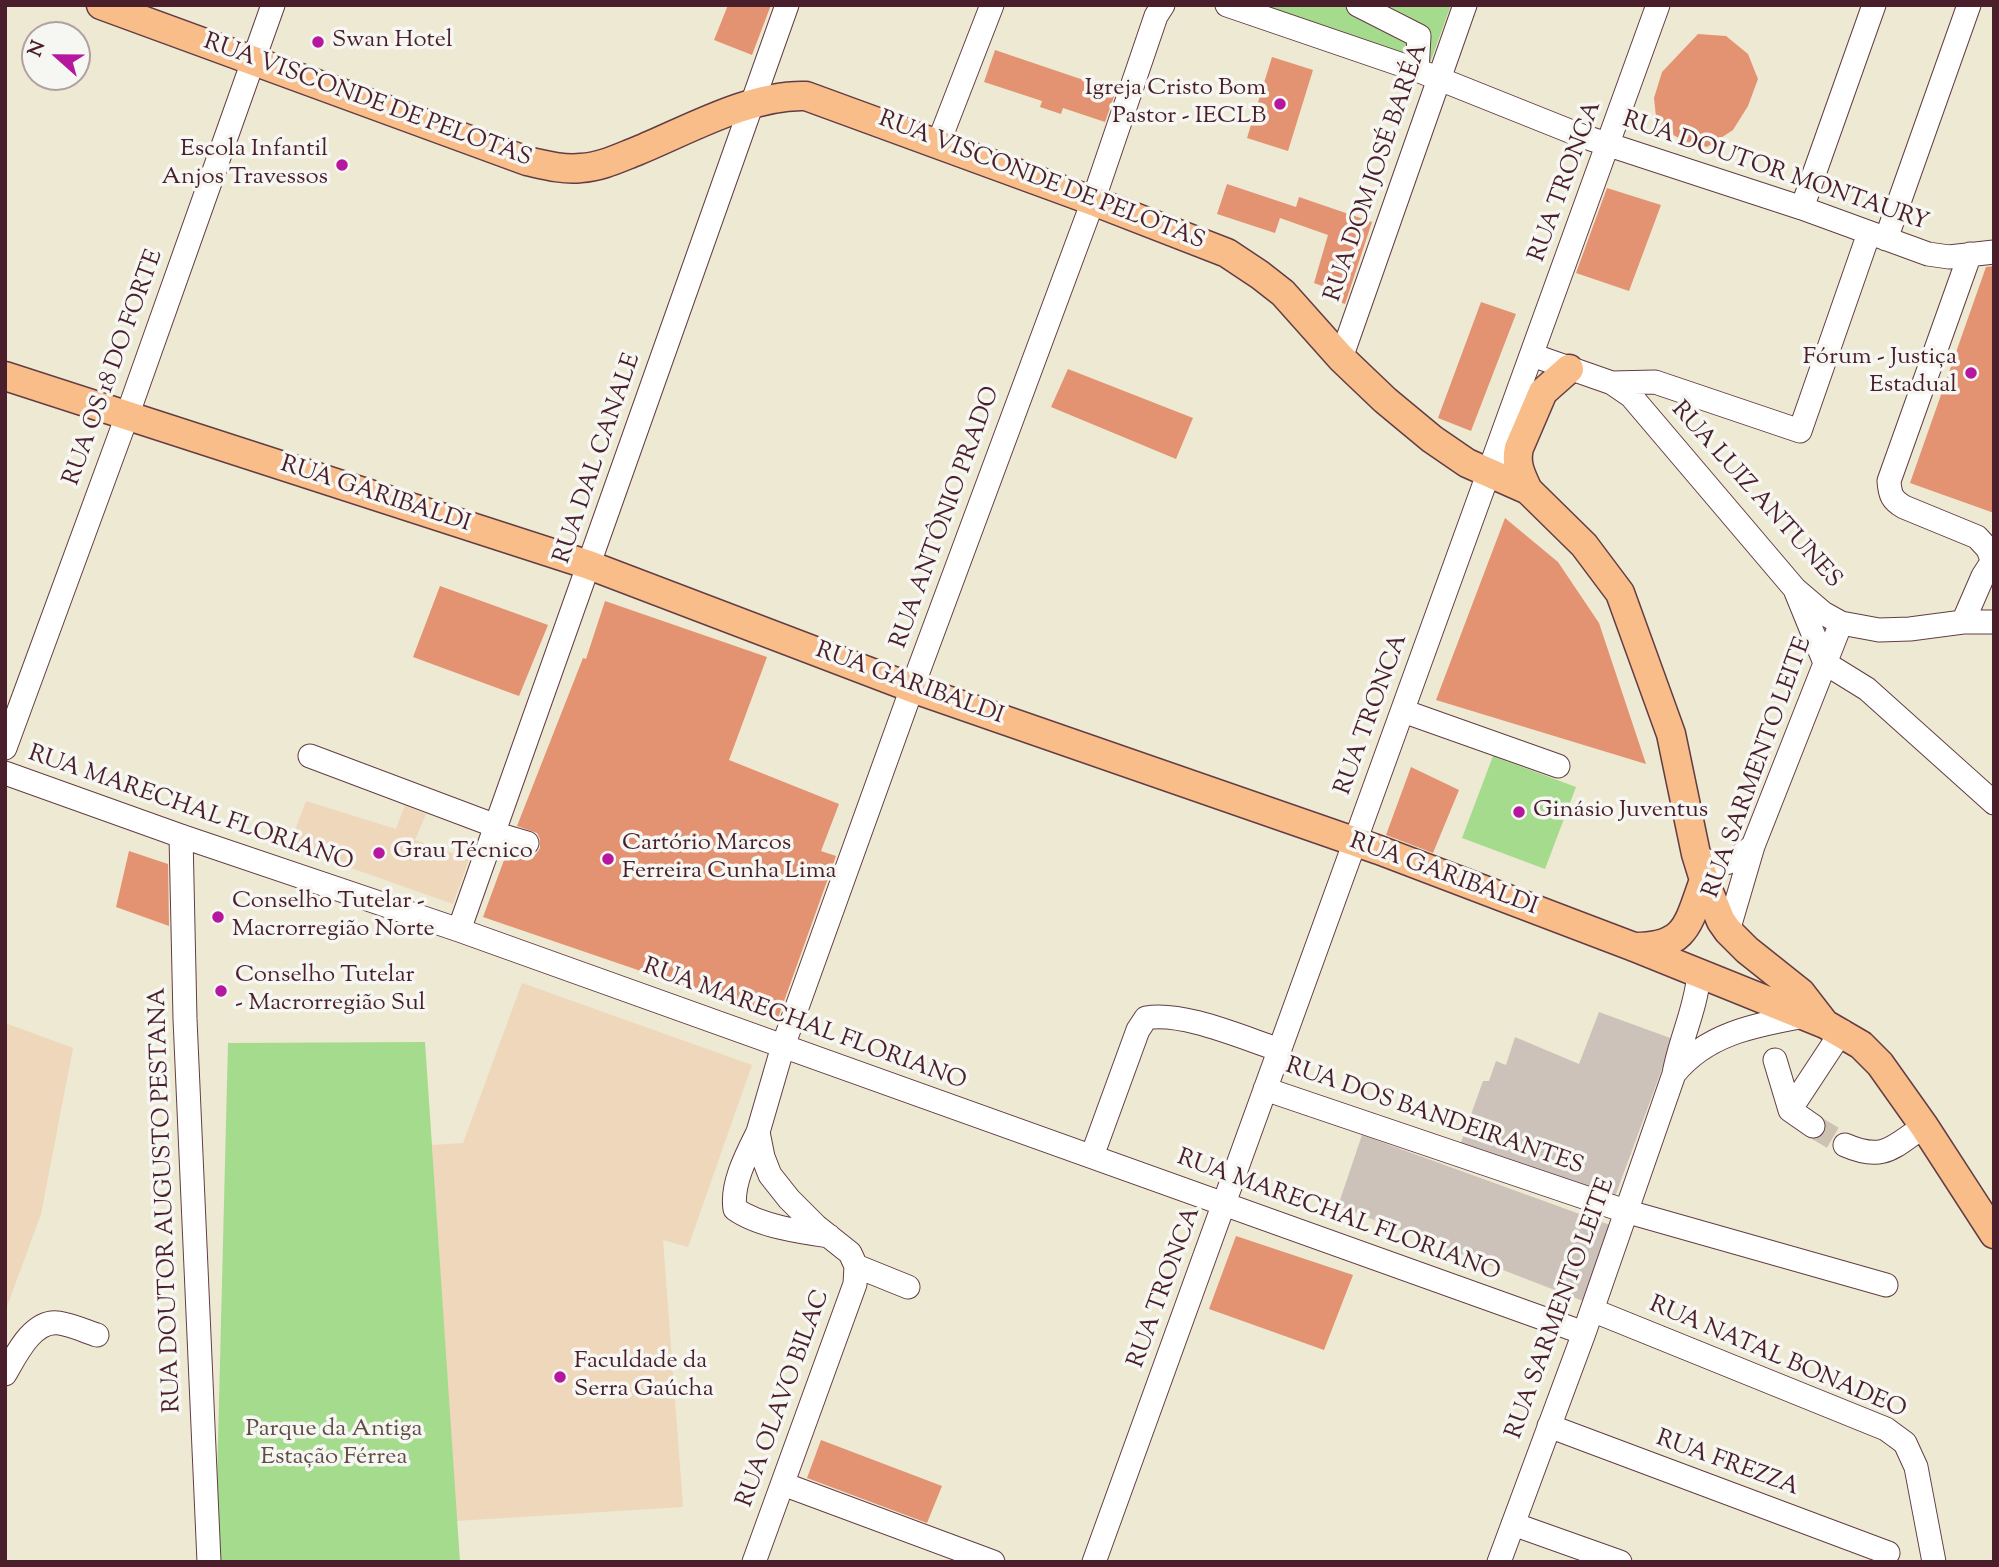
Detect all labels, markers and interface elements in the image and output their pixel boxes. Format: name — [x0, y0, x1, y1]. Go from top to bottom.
north arrow — [21, 21, 91, 91]
place label: Swan Hotel — [332, 28, 453, 56]
street label: RUA VISCONDE DE PELOTAS — [199, 29, 535, 175]
marker: Swan Hotel — [310, 34, 326, 50]
text: N — [22, 37, 53, 61]
street label: RUA DOM JOSÉ BARÉA — [1320, 40, 1436, 306]
place label: Igreja Cristo Bom Pastor - IECLB — [1085, 76, 1266, 132]
marker: Igreja Cristo Bom Pastor - IECLB — [1272, 96, 1288, 112]
street label: RUA TRONCA — [1525, 98, 1609, 266]
street label: RUA VISCONDE DE PELOTAS — [874, 106, 1208, 258]
street label: RUA DOUTOR MONTAURY — [1618, 107, 1932, 239]
place label: Escola Infantil Anjos Travessos — [161, 137, 328, 193]
marker: Escola Infantil Anjos Travessos — [334, 157, 350, 173]
street label: RUA OS 18 DO FORTE — [59, 246, 171, 490]
place label: Fórum - Justiça Estadual — [1803, 345, 1957, 401]
street label: RUA DAL CANALE — [549, 350, 649, 568]
marker: Fórum - Justiça Estadual — [1963, 365, 1979, 381]
street label: RUA ANTÔNIO PRADO — [886, 383, 1008, 653]
street label: RUA LUIZ ANTUNES — [1664, 397, 1846, 595]
street label: RUA GARIBALDI — [276, 452, 474, 540]
street label: RUA TRONCA — [1331, 631, 1415, 799]
street label: RUA SARMENTO LEITE — [1698, 634, 1820, 902]
street label: RUA GARIBALDI — [811, 638, 1007, 732]
street label: RUA MARECHAL FLORIANO — [24, 741, 356, 879]
place label: Ginásio Juventus — [1533, 798, 1708, 826]
marker: Ginásio Juventus — [1511, 804, 1527, 820]
street label: RUA GARIBALDI — [1345, 829, 1541, 923]
place label: Cartório Marcos Ferreira Cunha Lima — [622, 831, 837, 887]
place label: Grau Técnico — [393, 839, 533, 867]
marker: Grau Técnico — [371, 845, 387, 861]
marker: Cartório Marcos Ferreira Cunha Lima — [600, 851, 616, 867]
place label: Conselho Tutelar - Macrorregião Norte — [232, 889, 435, 945]
marker: Conselho Tutelar - Macrorregião Norte — [210, 909, 226, 925]
street label: RUA MARECHAL FLORIANO — [639, 954, 969, 1098]
place label: Conselho Tutelar - Macrorregião Sul — [235, 963, 426, 1019]
marker: Conselho Tutelar - Macrorregião Sul — [213, 983, 229, 999]
street label: RUA DOUTOR AUGUSTO PESTANA — [145, 987, 189, 1413]
street label: RUA DOS BANDEIRANTES — [1281, 1053, 1587, 1183]
street label: RUA MARECHAL FLORIANO — [1173, 1145, 1503, 1289]
street label: RUA SARMENTO LEITE — [1501, 1175, 1623, 1443]
street label: RUA TRONCA — [1124, 1204, 1208, 1372]
street label: RUA OLAVO BILAC — [732, 1286, 838, 1512]
street label: RUA NATAL BONADEO — [1644, 1292, 1910, 1426]
place label: Faculdade da Serra Gaúcha — [574, 1349, 714, 1405]
marker: Faculdade da Serra Gaúcha — [552, 1369, 568, 1385]
park label: Parque da Antiga Estação Férrea — [245, 1417, 423, 1473]
street label: RUA FREZZA — [1652, 1426, 1802, 1504]

